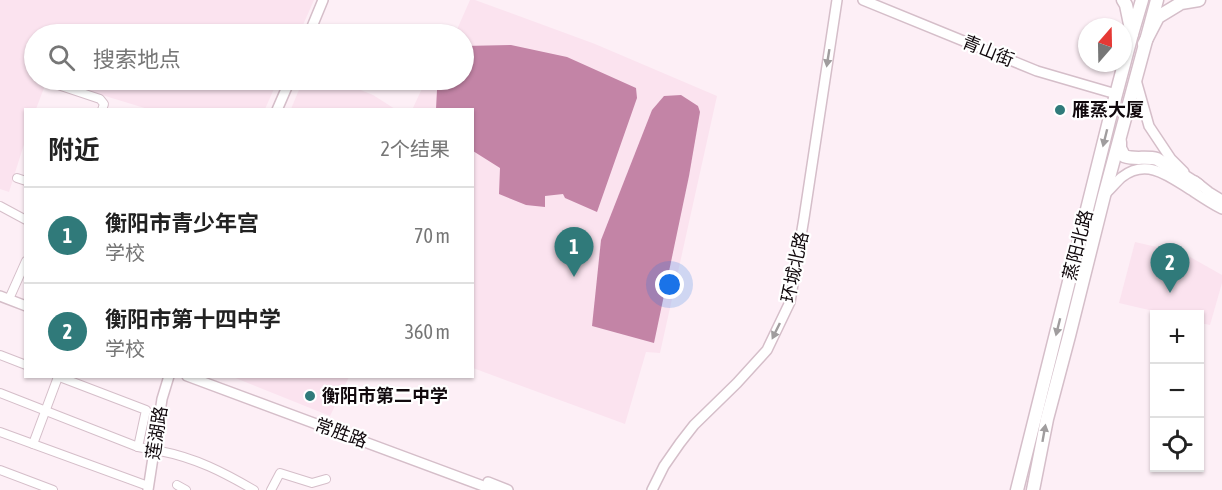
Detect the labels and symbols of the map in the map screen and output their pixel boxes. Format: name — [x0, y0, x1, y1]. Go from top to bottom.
north arrow — [1078, 18, 1132, 72]
street label: 青山街 — [959, 31, 1017, 70]
one-way arrow — [823, 48, 832, 67]
place label: 雁蒸大厦 — [1072, 99, 1144, 120]
marker: 雁蒸大厦 — [1053, 103, 1067, 117]
one-way arrow — [1099, 128, 1109, 147]
street label: 蒸阳北路 — [1059, 207, 1096, 282]
pin: 1 — [554, 228, 594, 277]
street label: 环城北路 — [777, 229, 812, 304]
pin: 2 — [1150, 244, 1190, 293]
your location — [655, 270, 684, 299]
one-way arrow — [1052, 317, 1062, 336]
one-way arrow — [771, 322, 781, 339]
place label: 衡阳市第二中学 — [322, 385, 448, 406]
marker: 衡阳市第二中学 — [303, 389, 317, 403]
street label: 莲湖路 — [142, 405, 171, 461]
street label: 常胜路 — [312, 413, 370, 452]
one-way arrow — [1040, 423, 1049, 442]

